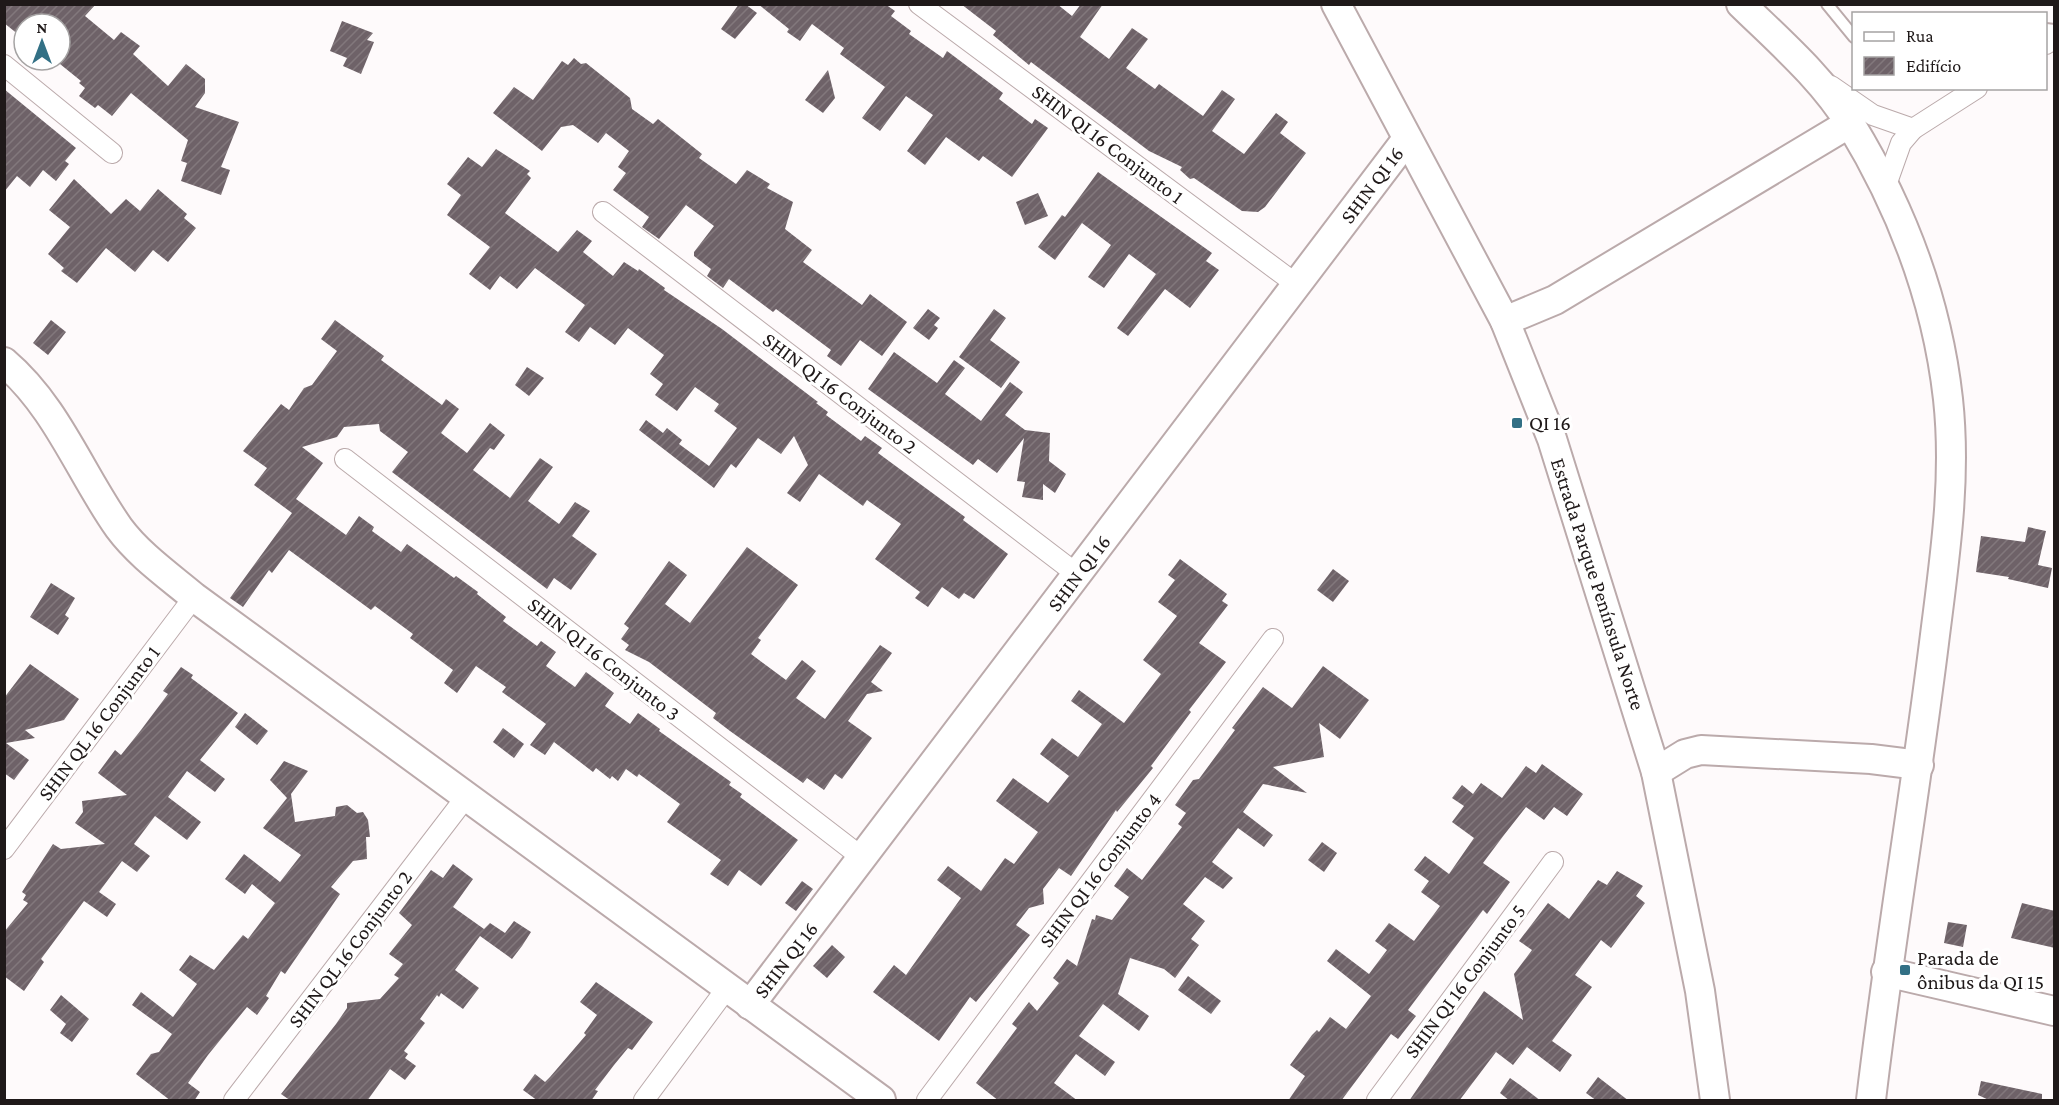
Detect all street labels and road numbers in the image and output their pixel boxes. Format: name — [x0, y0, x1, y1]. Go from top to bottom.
street label: SHIN QI 16 Conjunto 1 — [1028, 79, 1188, 209]
street label: SHIN QI 16 — [1335, 142, 1409, 228]
street label: SHIN QI 16 Conjunto 2 — [758, 327, 922, 459]
street label: Estrada Parque Península Norte — [1546, 455, 1650, 713]
street label: SHIN QI 16 — [1042, 530, 1116, 616]
street label: SHIN QI 16 Conjunto 3 — [523, 592, 685, 726]
street label: SHIN QL 16 Conjunto 1 — [33, 641, 165, 805]
street label: SHIN QI 16 Conjunto 4 — [1034, 788, 1166, 952]
street label: SHIN QL 16 Conjunto 2 — [283, 866, 417, 1032]
street label: SHIN QI 16 Conjunto 5 — [1399, 899, 1531, 1063]
street label: SHIN QI 16 — [749, 917, 823, 1003]

